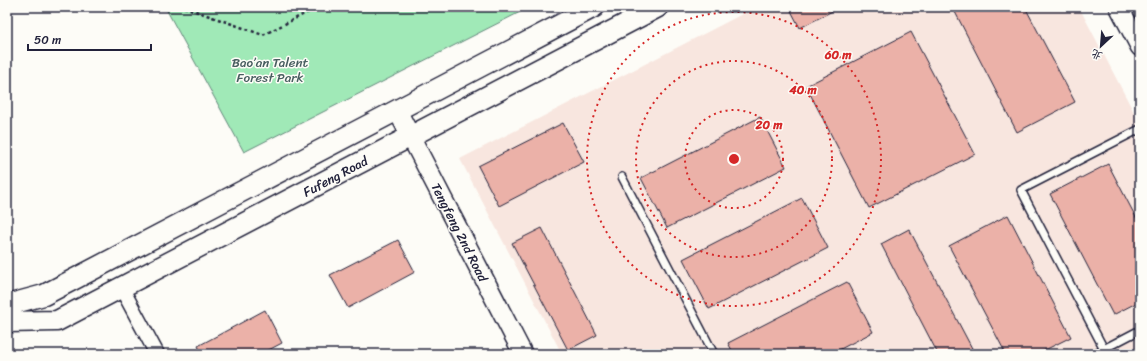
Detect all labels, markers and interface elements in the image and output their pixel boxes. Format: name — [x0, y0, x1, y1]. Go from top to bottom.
scale bar — [28, 26, 151, 52]
north arrow — [1081, 26, 1121, 66]
text: 50 m — [34, 29, 61, 51]
text: 60 m — [824, 44, 852, 66]
text: 北 — [1088, 44, 1106, 65]
park label: Bao’an Talent Forest Park — [232, 51, 309, 89]
text: 40 m — [788, 79, 817, 101]
text: 20 m — [755, 114, 783, 136]
street label: Fufeng Road — [298, 149, 373, 203]
centre of rings — [727, 152, 741, 166]
street label: Tengfeng 2nd Road — [425, 179, 495, 287]

